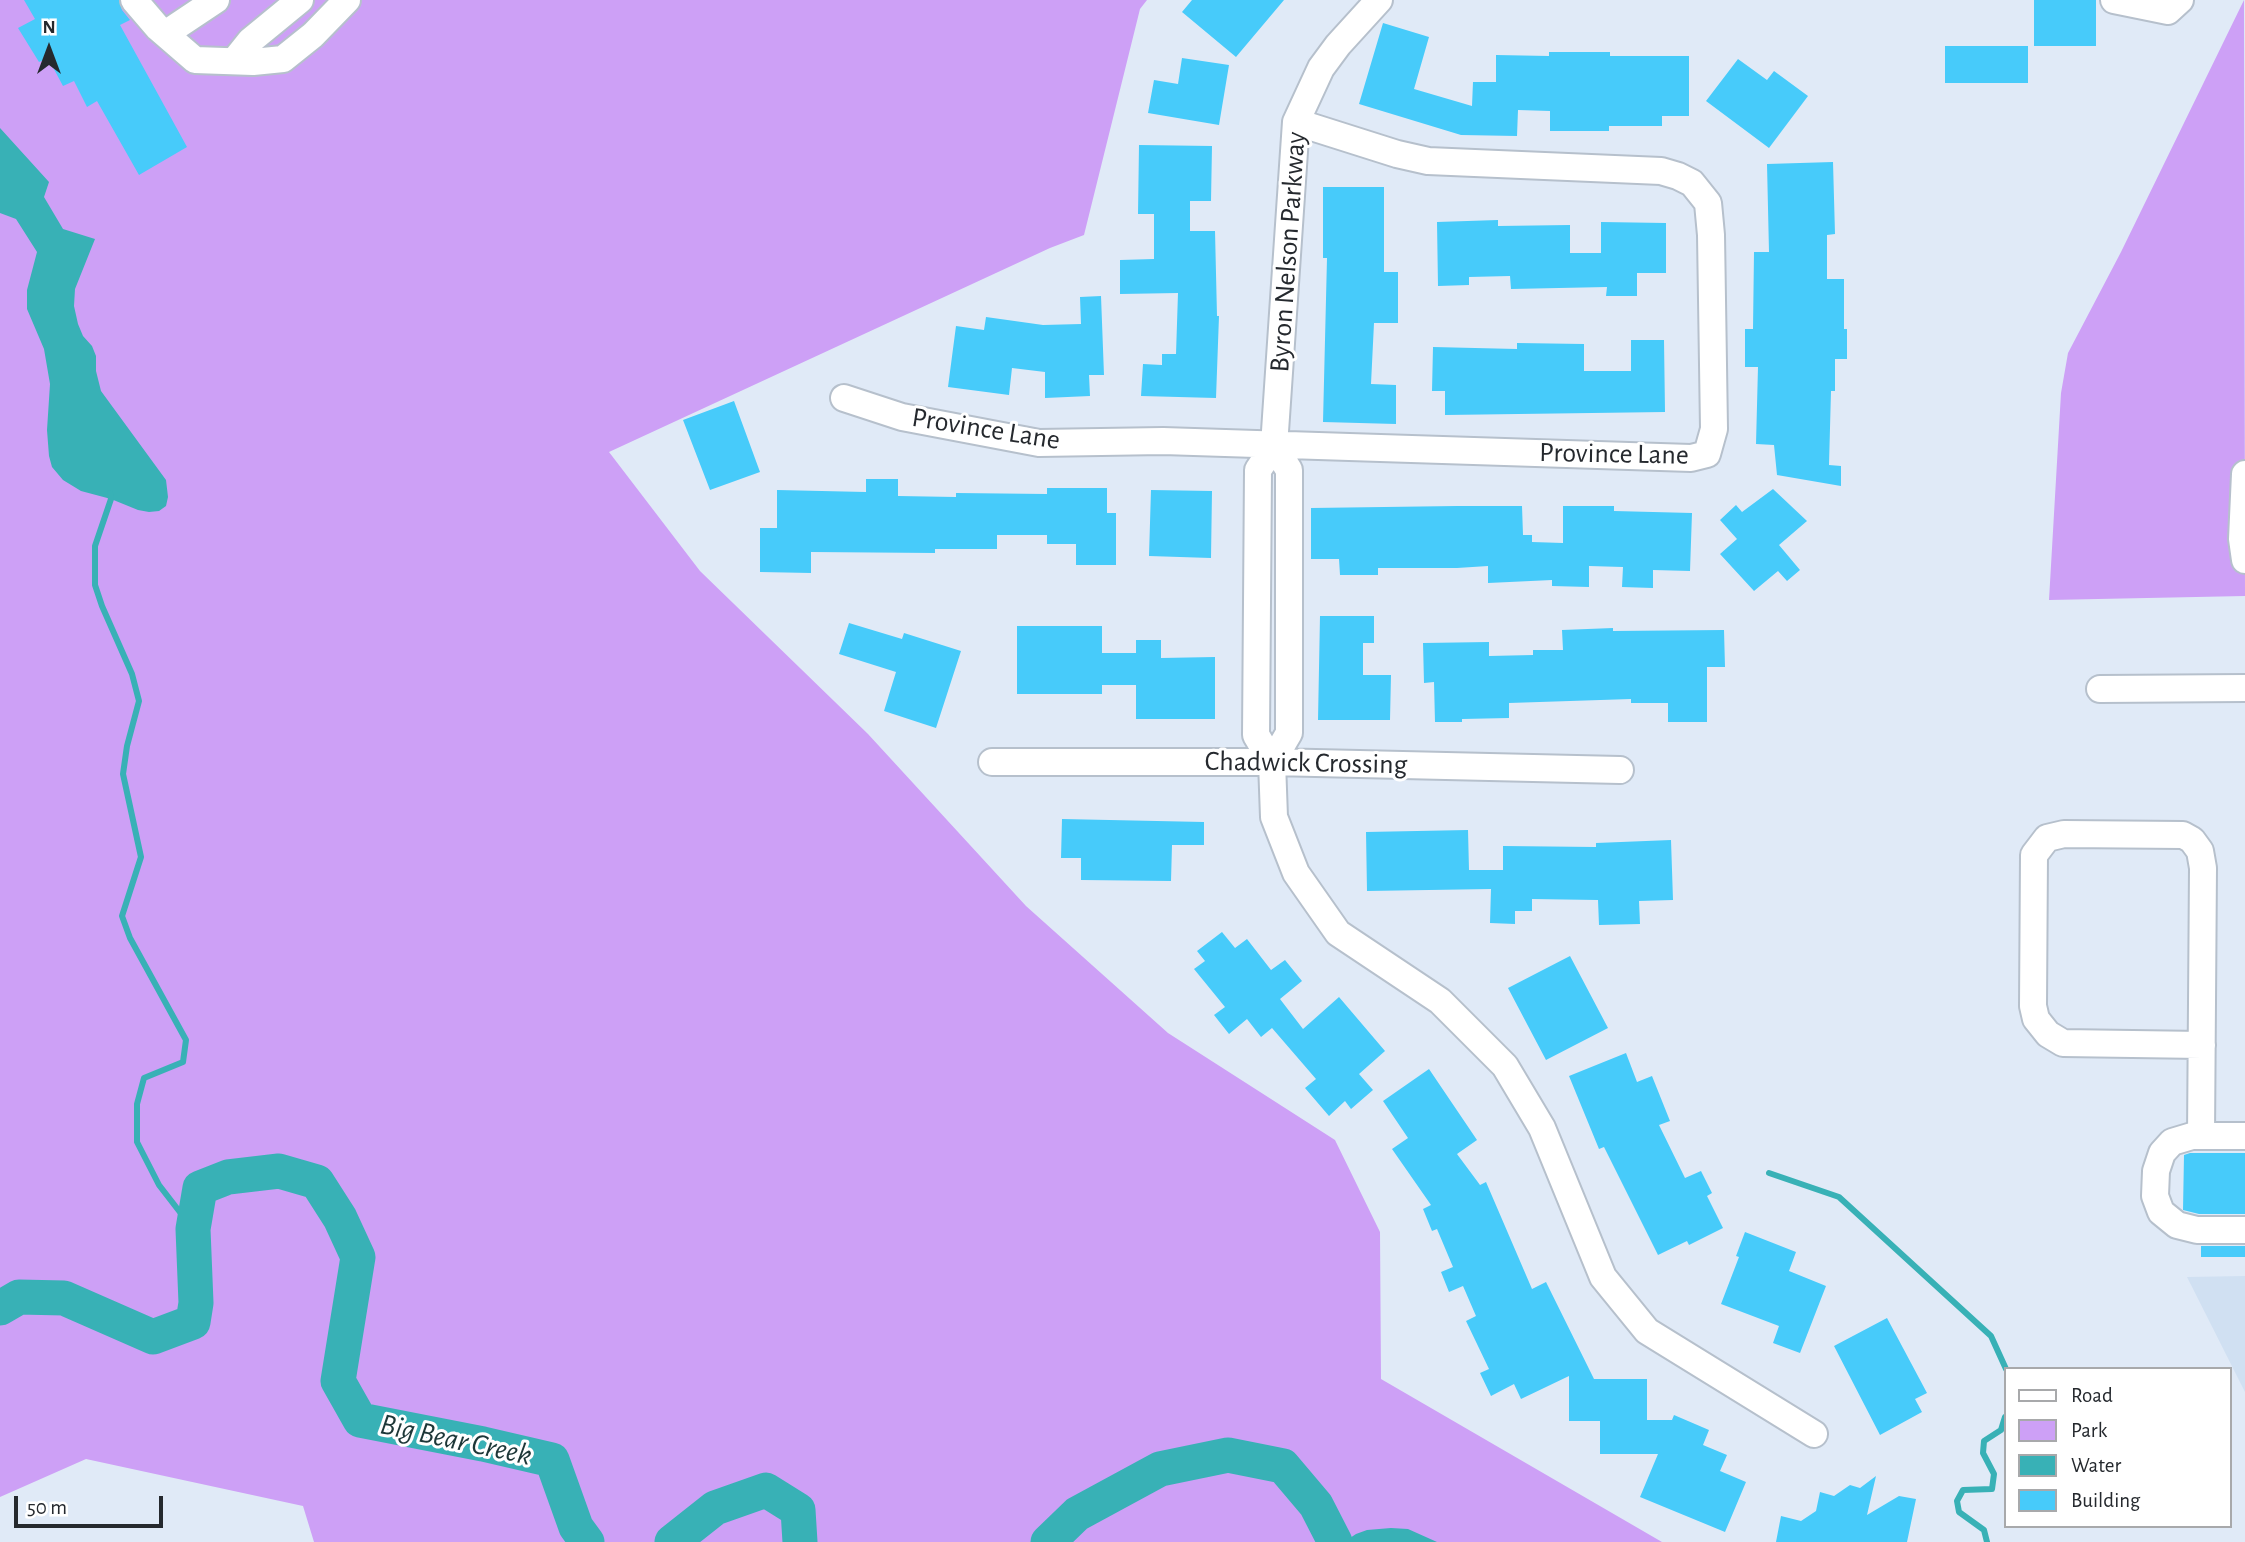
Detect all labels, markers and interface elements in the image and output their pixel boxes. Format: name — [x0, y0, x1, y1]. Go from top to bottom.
north arrow — [14, 14, 84, 84]
text: N — [42, 18, 56, 37]
street label: Byron Nelson Parkway — [1263, 131, 1313, 373]
street label: Province Lane — [910, 401, 1062, 457]
street label: Province Lane — [1539, 436, 1689, 472]
street label: Chadwick Crossing — [1204, 744, 1408, 782]
legend — [2004, 1367, 2231, 1528]
text: Road — [2071, 1385, 2113, 1406]
water label: Big Bear Creek — [377, 1406, 535, 1474]
text: Park — [2071, 1420, 2107, 1441]
text: Water — [2071, 1455, 2121, 1476]
scale bar — [18, 1482, 166, 1526]
text: Building — [2071, 1490, 2140, 1511]
text: 50 m — [27, 1497, 67, 1518]

